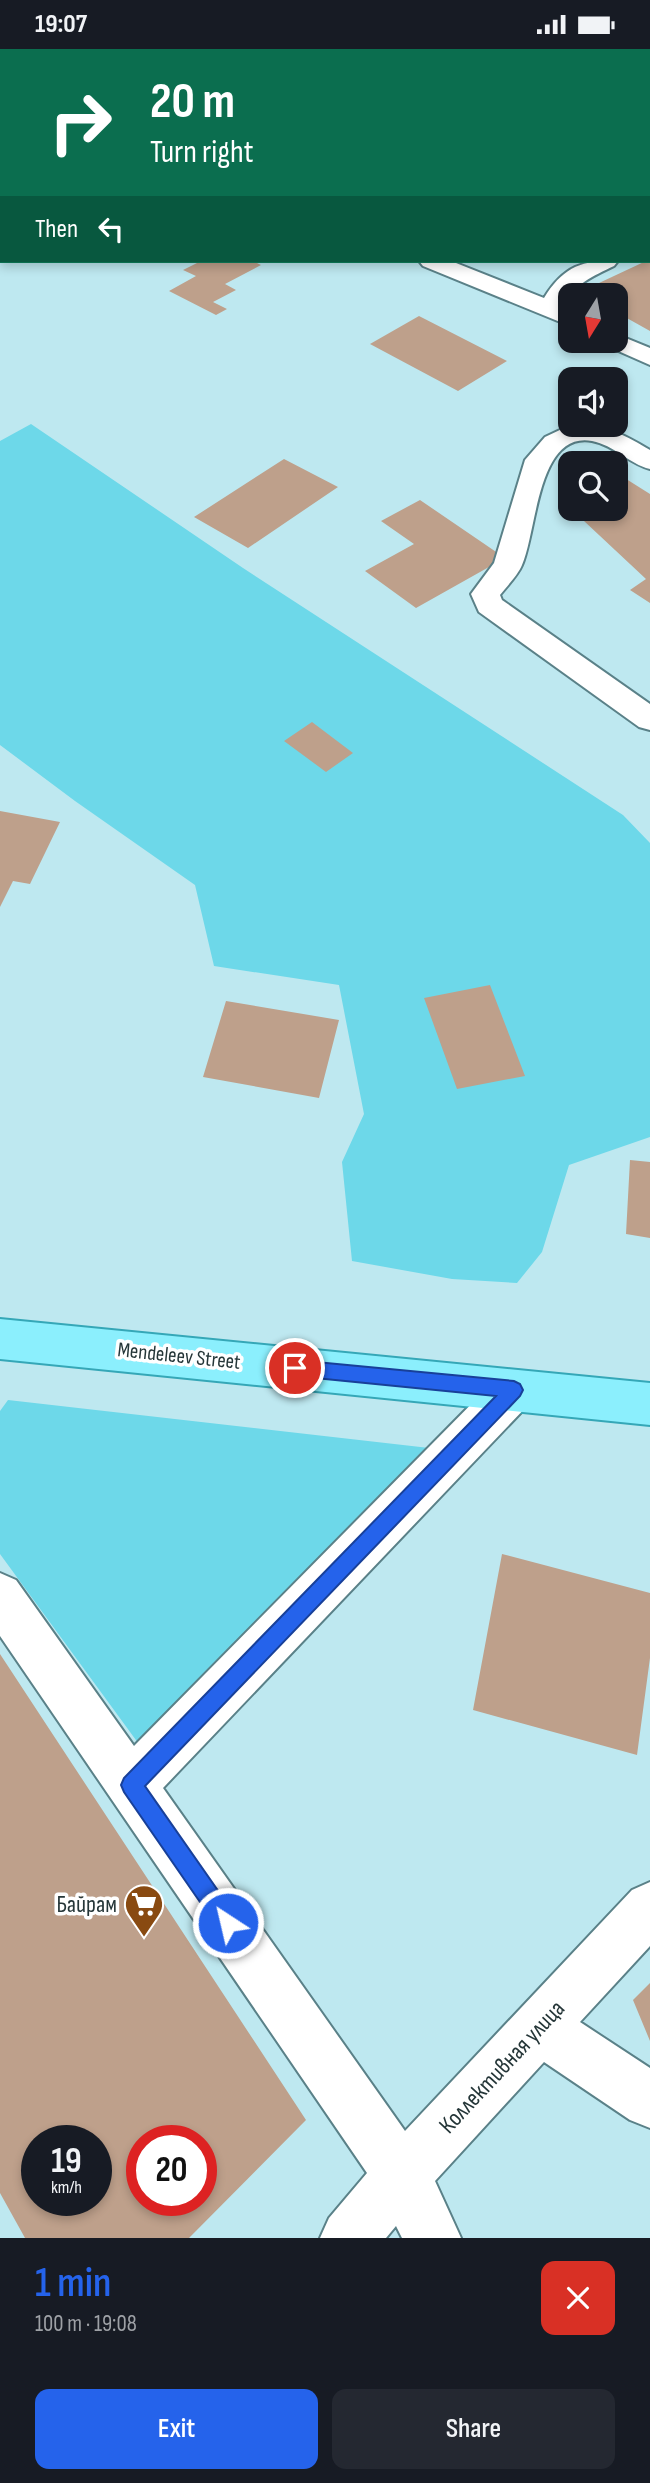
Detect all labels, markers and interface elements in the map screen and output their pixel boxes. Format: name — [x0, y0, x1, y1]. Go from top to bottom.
text: 19:07 — [35, 9, 87, 40]
text: 20 m — [150, 73, 235, 132]
icon: right — [35, 77, 126, 168]
text: Turn right — [150, 133, 254, 172]
icon: left — [92, 210, 130, 248]
text: Then — [35, 214, 78, 245]
north arrow — [558, 283, 628, 353]
map controls — [558, 283, 628, 521]
button: sound — [558, 367, 628, 437]
button: search — [558, 451, 628, 521]
street label: Mendeleev Street — [116, 1337, 242, 1375]
pin — [265, 1338, 325, 1398]
icon: arrive — [276, 1349, 314, 1387]
supermarket icon: Байрам — [123, 1883, 165, 1938]
position arrow — [191, 1886, 265, 1960]
place label: Байрам — [56, 1890, 117, 1919]
street label: Коллективная улица — [433, 1994, 571, 2140]
speed limit sign: 20 — [126, 2125, 217, 2216]
text: 19 — [51, 2140, 82, 2183]
text: km/h — [51, 2177, 82, 2198]
text: 1 min — [35, 2258, 111, 2309]
button: close — [541, 2261, 615, 2335]
text: 100 m · 19:08 — [35, 2310, 137, 2338]
button: Exit — [35, 2389, 318, 2469]
button: Share — [332, 2389, 615, 2469]

